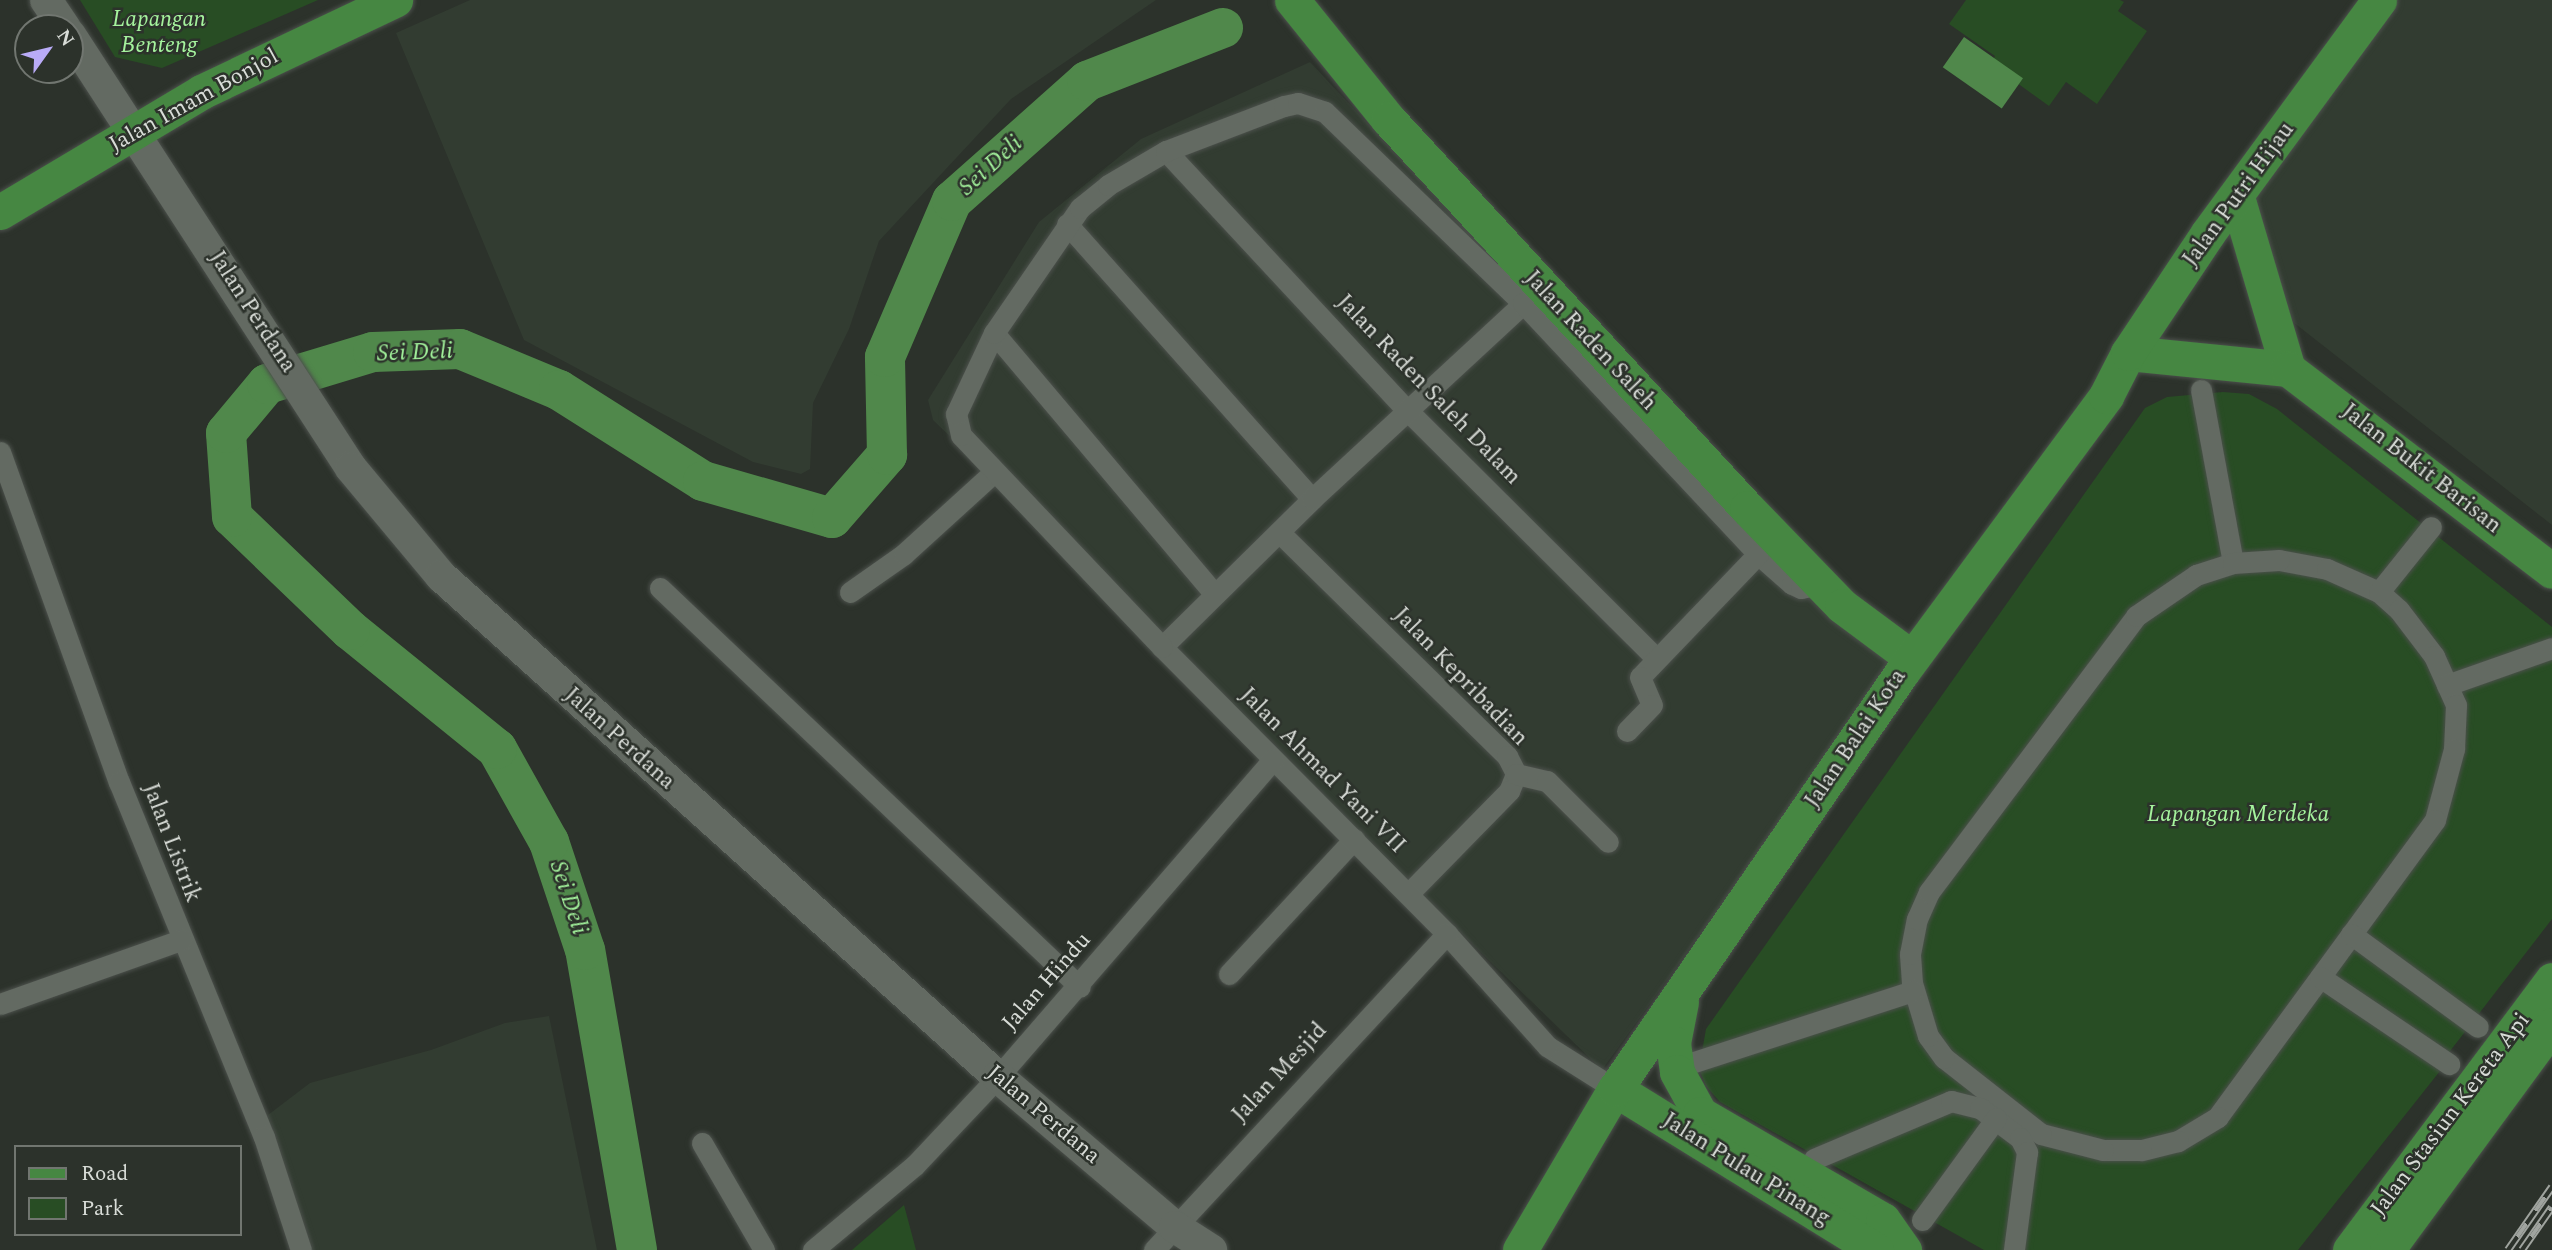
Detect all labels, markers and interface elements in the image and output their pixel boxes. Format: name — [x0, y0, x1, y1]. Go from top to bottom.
park label: Lapangan Benteng — [112, 6, 206, 60]
north arrow — [14, 14, 84, 84]
text: N — [49, 24, 82, 53]
street label: Jalan Imam Bonjol — [104, 43, 284, 159]
street label: Jalan Putri Hijau — [2177, 117, 2301, 273]
water label: Sei Deli — [953, 130, 1029, 202]
street label: Jalan Perdana — [202, 246, 302, 378]
street label: Jalan Raden Saleh — [1518, 265, 1662, 417]
street label: Jalan Raden Saleh Dalam — [1330, 289, 1526, 491]
water label: Sei Deli — [376, 337, 454, 369]
street label: Jalan Bukit Barisan — [2336, 398, 2506, 540]
street label: Jalan Kepribadian — [1387, 602, 1533, 752]
street label: Jalan Balai Kota — [1799, 664, 1913, 814]
street label: Jalan Perdana — [558, 682, 680, 796]
street label: Jalan Ahmad Yani VII — [1233, 682, 1411, 860]
street label: Jalan Listrik — [136, 779, 206, 907]
park label: Lapangan Merdeka — [2147, 801, 2329, 829]
water label: Sei Deli — [543, 857, 593, 939]
street label: Jalan Hindu — [997, 927, 1097, 1037]
street label: Jalan Stasiun Kereta Api — [2365, 1008, 2537, 1222]
street label: Jalan Mesjid — [1227, 1017, 1333, 1129]
street label: Jalan Perdana — [981, 1060, 1105, 1170]
street label: Jalan Pulau Pinang — [1657, 1107, 1835, 1233]
legend — [14, 1145, 242, 1236]
text: Road — [81, 1158, 128, 1190]
text: Park — [81, 1193, 124, 1225]

